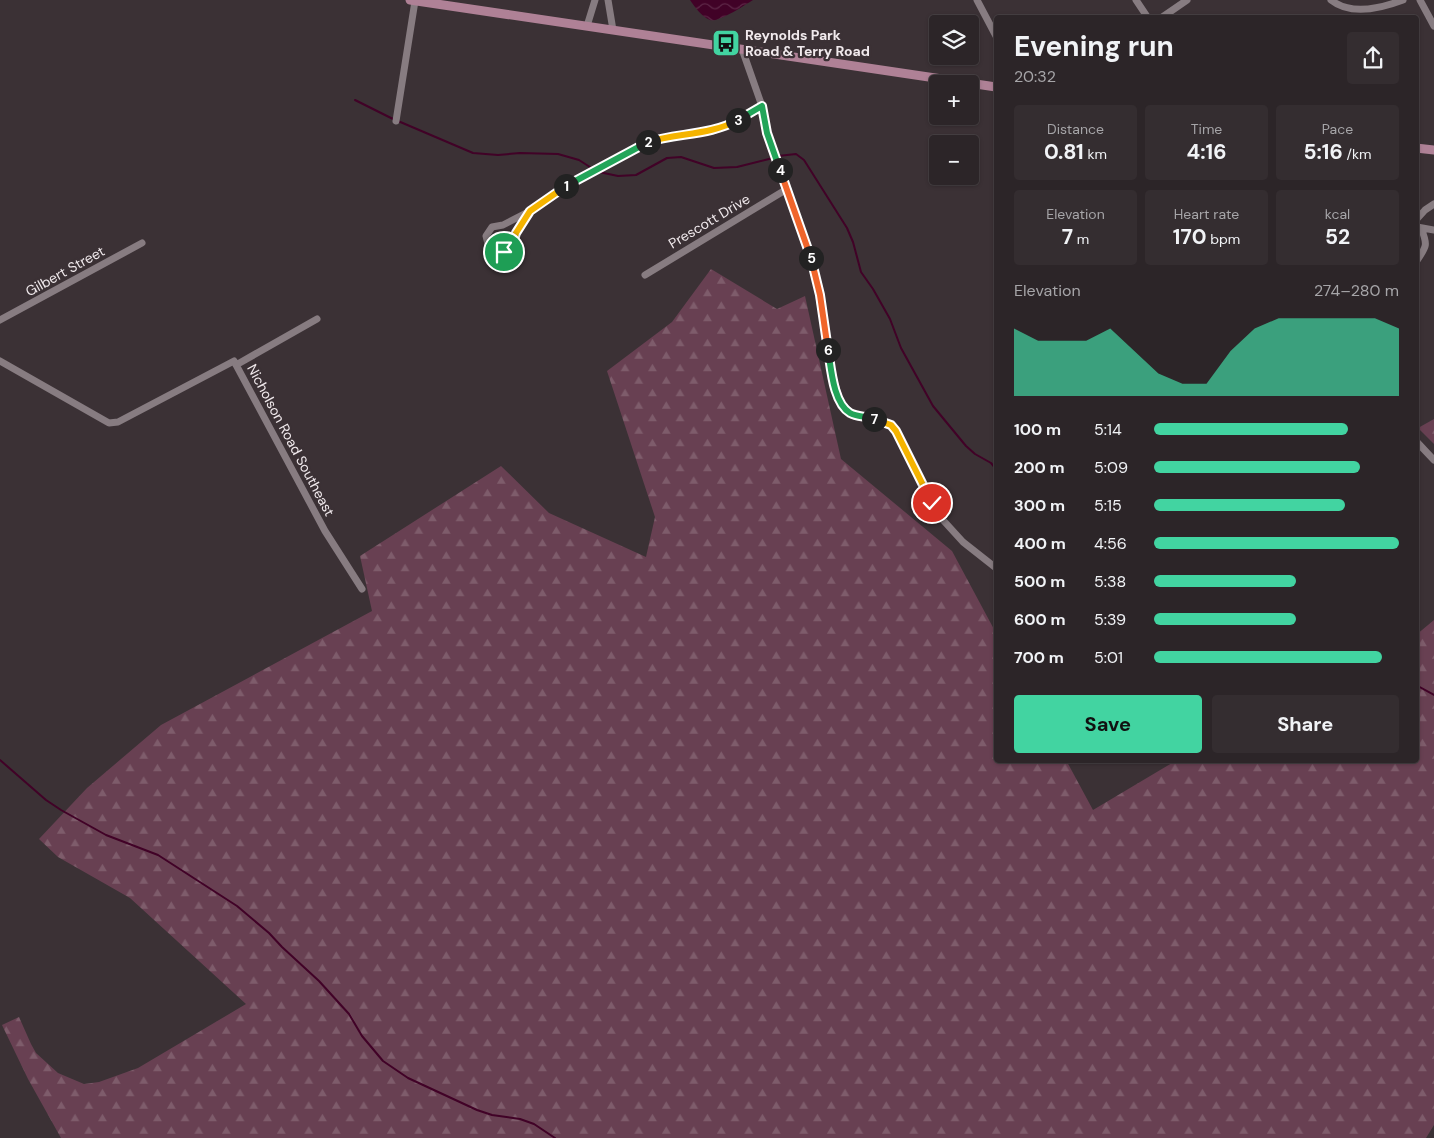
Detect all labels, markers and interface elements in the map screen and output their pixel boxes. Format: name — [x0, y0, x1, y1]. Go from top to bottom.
map controls — [929, 15, 979, 185]
button: layers — [929, 15, 979, 65]
place label: Reynolds Park Road & Terry Road — [745, 26, 870, 60]
bus stop icon: Reynolds Park Road & Terry Road — [711, 28, 741, 58]
text: Evening run — [1014, 28, 1174, 65]
button: share — [1347, 32, 1399, 84]
text: 20:32 — [1014, 66, 1056, 87]
button: + — [929, 75, 979, 125]
pin: 3 — [726, 108, 750, 132]
text: 3 — [734, 111, 743, 129]
text: Distance — [1047, 120, 1104, 138]
text: Time — [1191, 120, 1222, 138]
text: Pace — [1322, 120, 1353, 138]
pin: 2 — [636, 130, 660, 154]
text: 2 — [644, 133, 653, 151]
button: − — [929, 135, 979, 185]
text: 0.81 — [1044, 138, 1084, 166]
text: 4:16 — [1187, 138, 1226, 166]
text: 5:16 — [1303, 138, 1343, 166]
text: km — [1084, 145, 1107, 163]
text: /km — [1343, 145, 1372, 163]
pin: 4 — [768, 158, 792, 182]
text: 4 — [776, 161, 785, 179]
pin: 1 — [554, 174, 578, 198]
text: 1 — [564, 177, 569, 195]
street label: Prescott Drive — [665, 190, 753, 252]
text: Elevation — [1046, 205, 1105, 223]
text: Heart rate — [1174, 205, 1239, 223]
text: kcal — [1325, 205, 1350, 223]
text: 7 — [1062, 223, 1073, 251]
text: 170 — [1173, 223, 1206, 251]
text: 52 — [1325, 223, 1350, 251]
text: m — [1073, 230, 1089, 248]
text: bpm — [1206, 230, 1240, 248]
pin — [483, 231, 525, 273]
icon: arrive — [490, 238, 518, 266]
street label: Gilbert Street — [22, 242, 108, 300]
pin: 5 — [798, 246, 824, 270]
text: 5 — [807, 249, 816, 267]
text: Elevation — [1014, 280, 1081, 301]
text: 274–280 m — [1314, 280, 1399, 301]
pin: 6 — [816, 338, 840, 362]
text: 6 — [824, 341, 833, 359]
street label: Nicholson Road Southeast — [243, 361, 339, 519]
pin: 7 — [862, 406, 886, 432]
text: 7 — [871, 410, 878, 428]
text: 100 m — [1014, 419, 1061, 440]
text: 5:14 — [1094, 419, 1122, 440]
text: 200 m — [1014, 457, 1065, 478]
text: 5:09 — [1094, 457, 1128, 478]
pin — [911, 482, 953, 524]
icon: check — [918, 489, 946, 517]
text: 300 m — [1014, 495, 1065, 516]
text: 5:15 — [1094, 495, 1122, 516]
text: 400 m — [1014, 533, 1066, 554]
text: 4:56 — [1094, 533, 1127, 554]
text: 500 m — [1014, 571, 1065, 592]
text: 5:38 — [1094, 571, 1126, 592]
text: 600 m — [1014, 609, 1066, 630]
text: 5:39 — [1094, 609, 1126, 630]
text: 700 m — [1014, 647, 1064, 668]
text: 5:01 — [1094, 647, 1123, 668]
button: Save — [1014, 695, 1202, 753]
button: Share — [1212, 695, 1399, 753]

